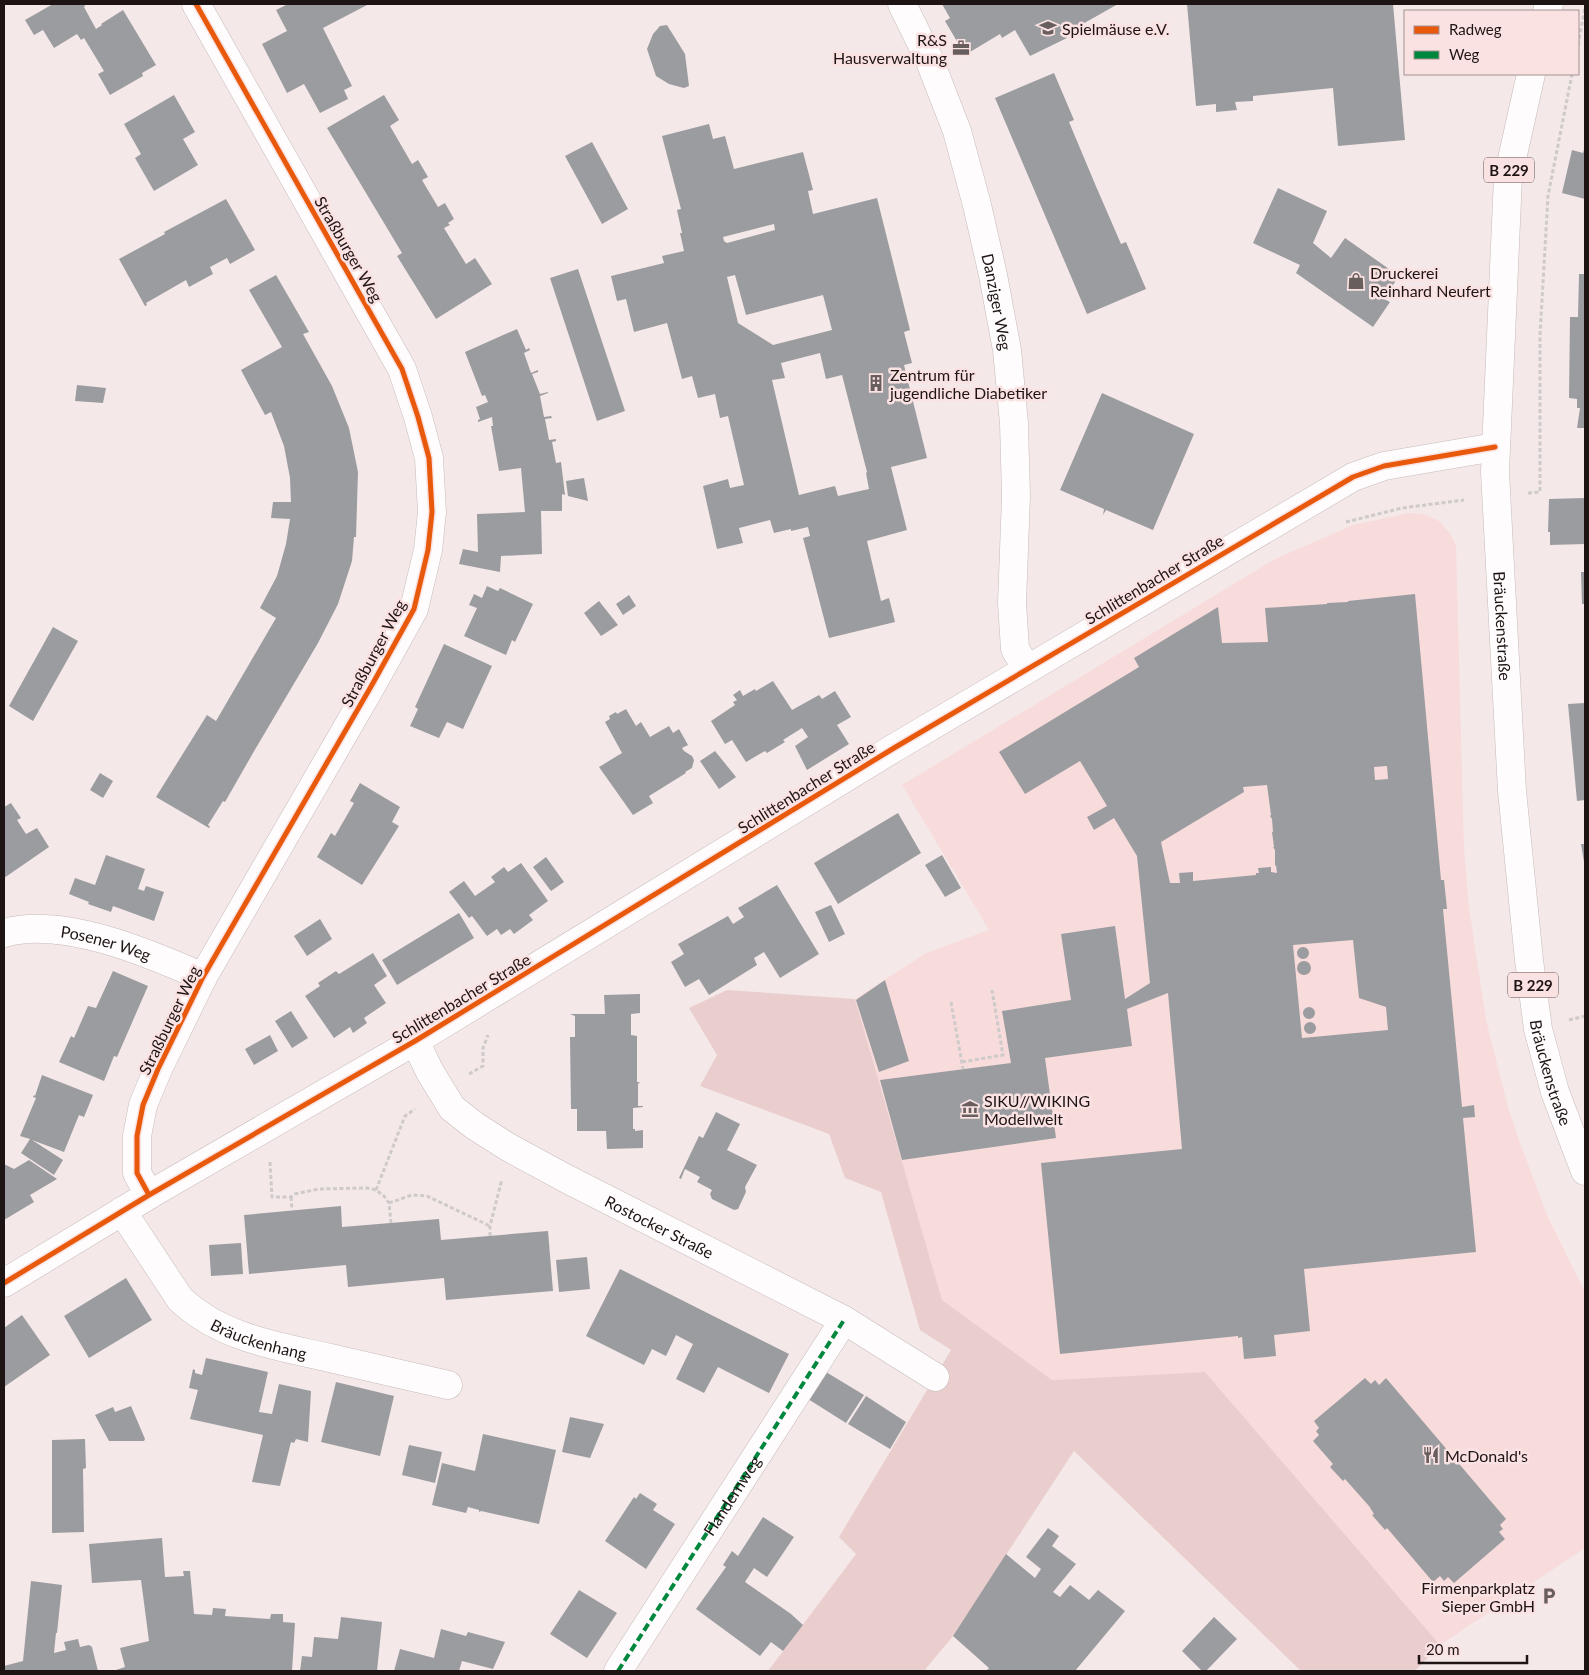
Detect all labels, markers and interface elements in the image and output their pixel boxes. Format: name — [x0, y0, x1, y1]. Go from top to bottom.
legend — [1404, 10, 1579, 75]
school or university icon: Spielmäuse e.V. — [1038, 18, 1058, 38]
place label: Spielmäuse e.V. — [1062, 19, 1170, 38]
text: Radweg — [1449, 20, 1502, 38]
place label: R&S Hausverwaltung — [833, 30, 947, 67]
office icon: R&S Hausverwaltung — [951, 38, 971, 58]
text: Weg — [1449, 45, 1480, 63]
road number: B 229 — [1484, 158, 1534, 182]
street label: Straßburger Weg — [311, 193, 387, 305]
street label: Danziger Weg — [979, 251, 1016, 352]
place label: Druckerei Reinhard Neufert — [1370, 263, 1491, 300]
shop icon: Druckerei Reinhard Neufert — [1346, 271, 1366, 291]
place label: Zentrum für jugendliche Diabetiker — [889, 365, 1047, 402]
building icon: Zentrum für jugendliche Diabetiker — [866, 373, 886, 393]
street label: Schlittenbacher Straße — [1081, 530, 1227, 628]
street label: Bräuckenstraße — [1491, 571, 1516, 681]
street label: Straßburger Weg — [337, 596, 409, 710]
street label: Schlittenbacher Straße — [734, 737, 878, 837]
street label: Posener Weg — [60, 921, 154, 964]
street label: Schlittenbacher Straße — [388, 949, 534, 1047]
street label: Straßburger Weg — [134, 962, 204, 1078]
road number: B 229 — [1508, 972, 1558, 998]
street label: Bräuckenstraße — [1527, 1018, 1576, 1128]
place label: SIKU//WIKING Modellwelt — [984, 1091, 1090, 1128]
museum icon: SIKU//WIKING Modellwelt — [960, 1099, 980, 1119]
street label: Rostocker Straße — [602, 1191, 717, 1262]
street label: Bräuckenhang — [208, 1314, 309, 1362]
restaurant icon: McDonald's — [1421, 1445, 1441, 1465]
place label: McDonald's — [1445, 1446, 1528, 1465]
street label: Flandernweg — [699, 1452, 764, 1539]
place label: Firmenparkplatz Sieper GmbH — [1421, 1578, 1535, 1615]
parking icon: Firmenparkplatz Sieper GmbH — [1539, 1586, 1559, 1606]
scale bar — [1419, 1632, 1526, 1664]
text: 20 m — [1426, 1640, 1460, 1658]

